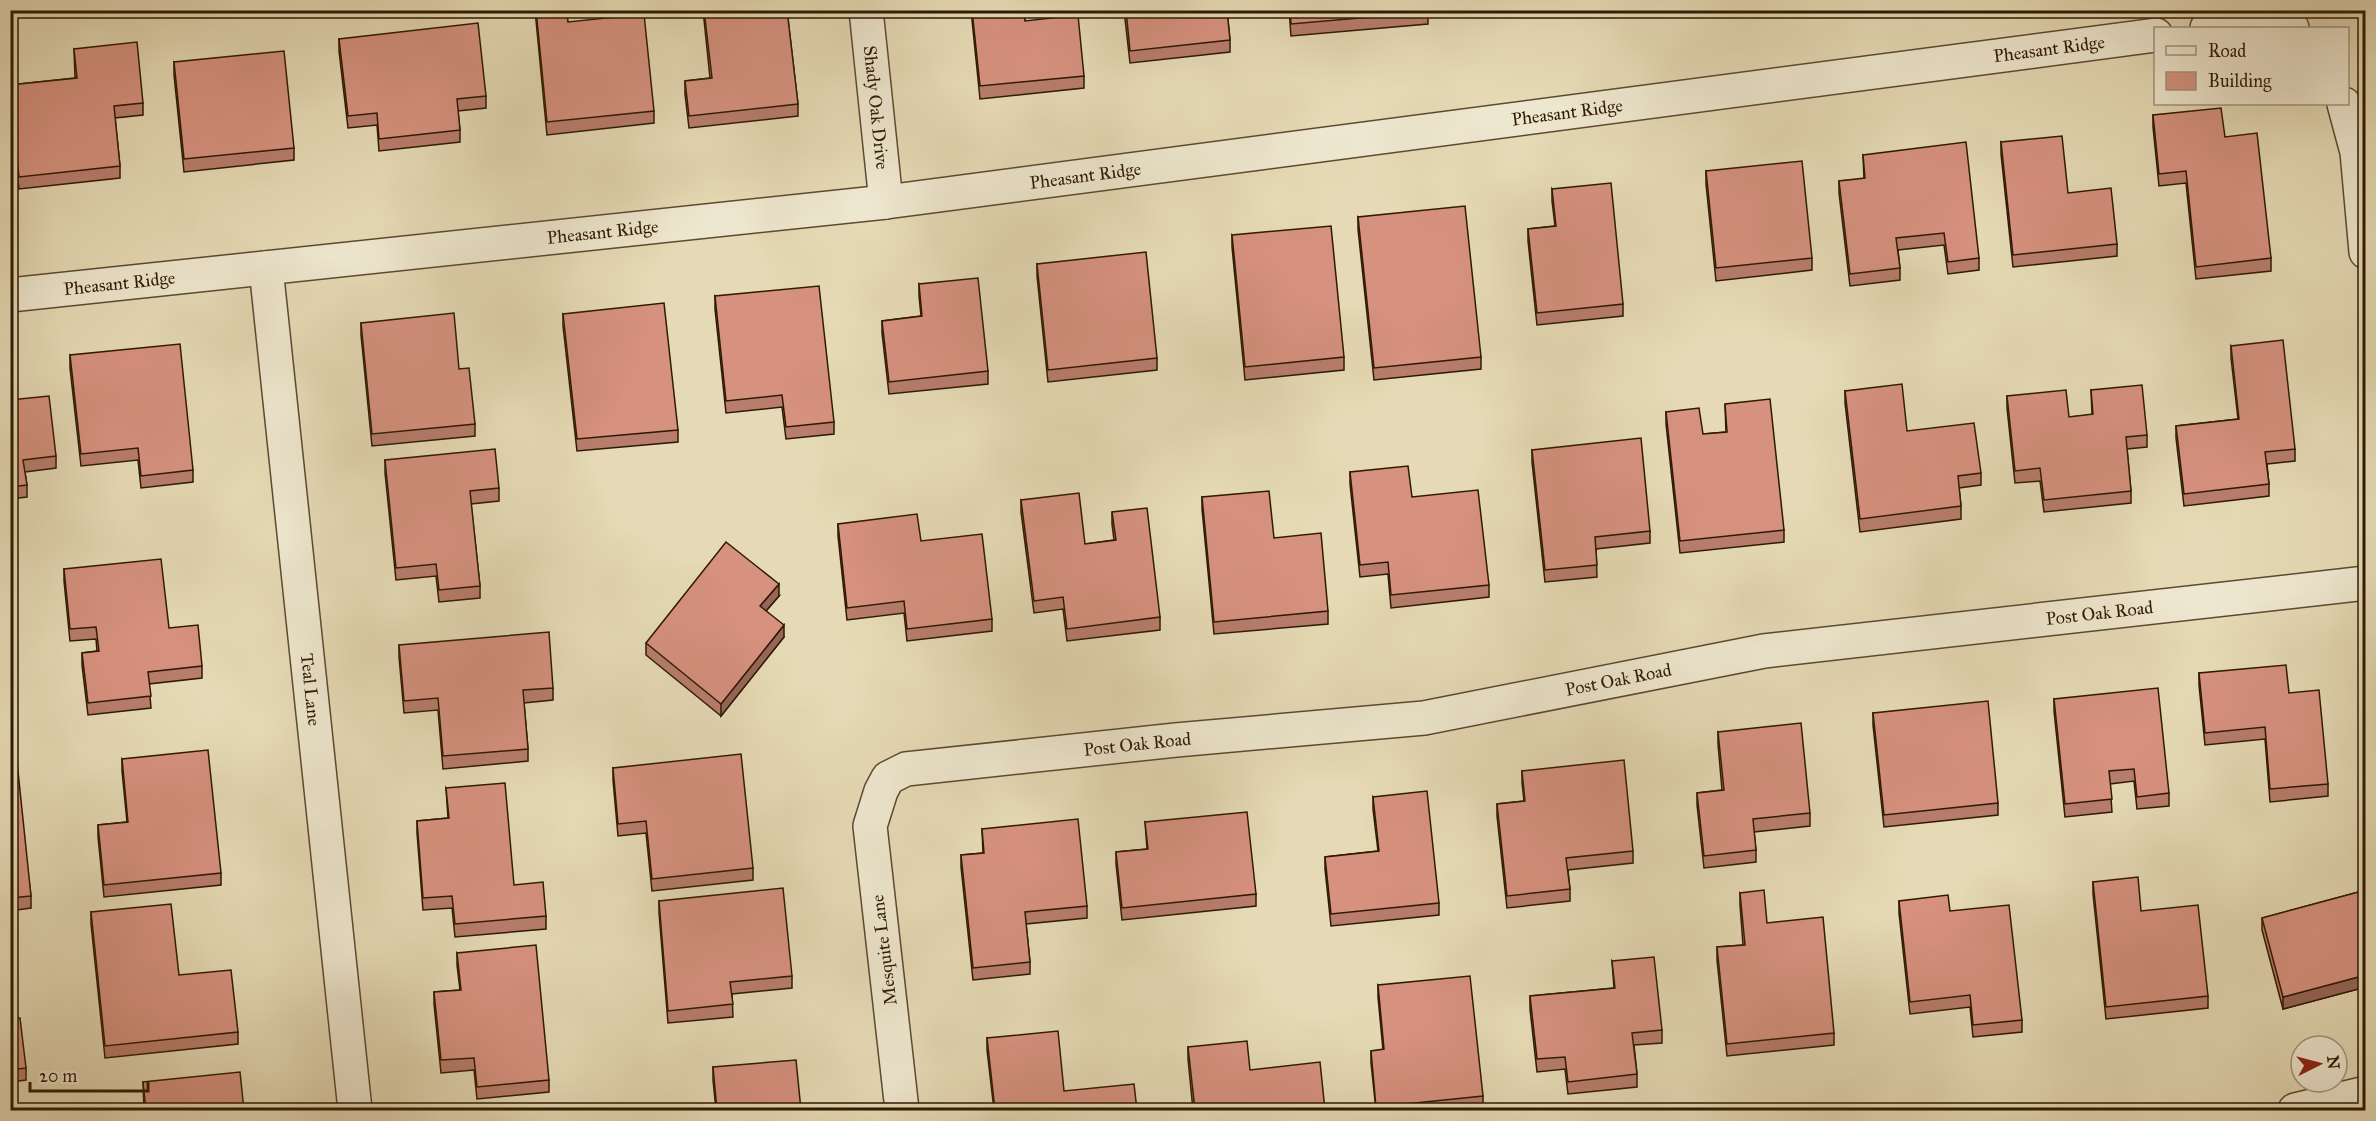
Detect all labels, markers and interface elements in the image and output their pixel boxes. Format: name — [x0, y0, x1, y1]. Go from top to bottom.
legend — [2154, 27, 2349, 105]
street label: Pheasant Ridge — [1992, 31, 2106, 67]
text: Road — [2208, 40, 2246, 62]
street label: Shady Oak Drive — [859, 44, 894, 171]
text: Building — [2208, 70, 2272, 93]
street label: Pheasant Ridge — [1510, 94, 1624, 131]
street label: Pheasant Ridge — [1028, 158, 1142, 194]
street label: Pheasant Ridge — [546, 215, 660, 249]
street label: Pheasant Ridge — [63, 267, 176, 300]
street label: Post Oak Road — [2045, 596, 2154, 630]
street label: Teal Lane — [296, 652, 325, 727]
street label: Post Oak Road — [1563, 658, 1673, 701]
street label: Post Oak Road — [1082, 728, 1192, 761]
street label: Mesquite Lane — [866, 893, 903, 1007]
north arrow — [2289, 1034, 2349, 1094]
scale bar — [30, 1055, 148, 1093]
text: N — [2323, 1055, 2344, 1071]
text: 20 m — [39, 1065, 77, 1087]

